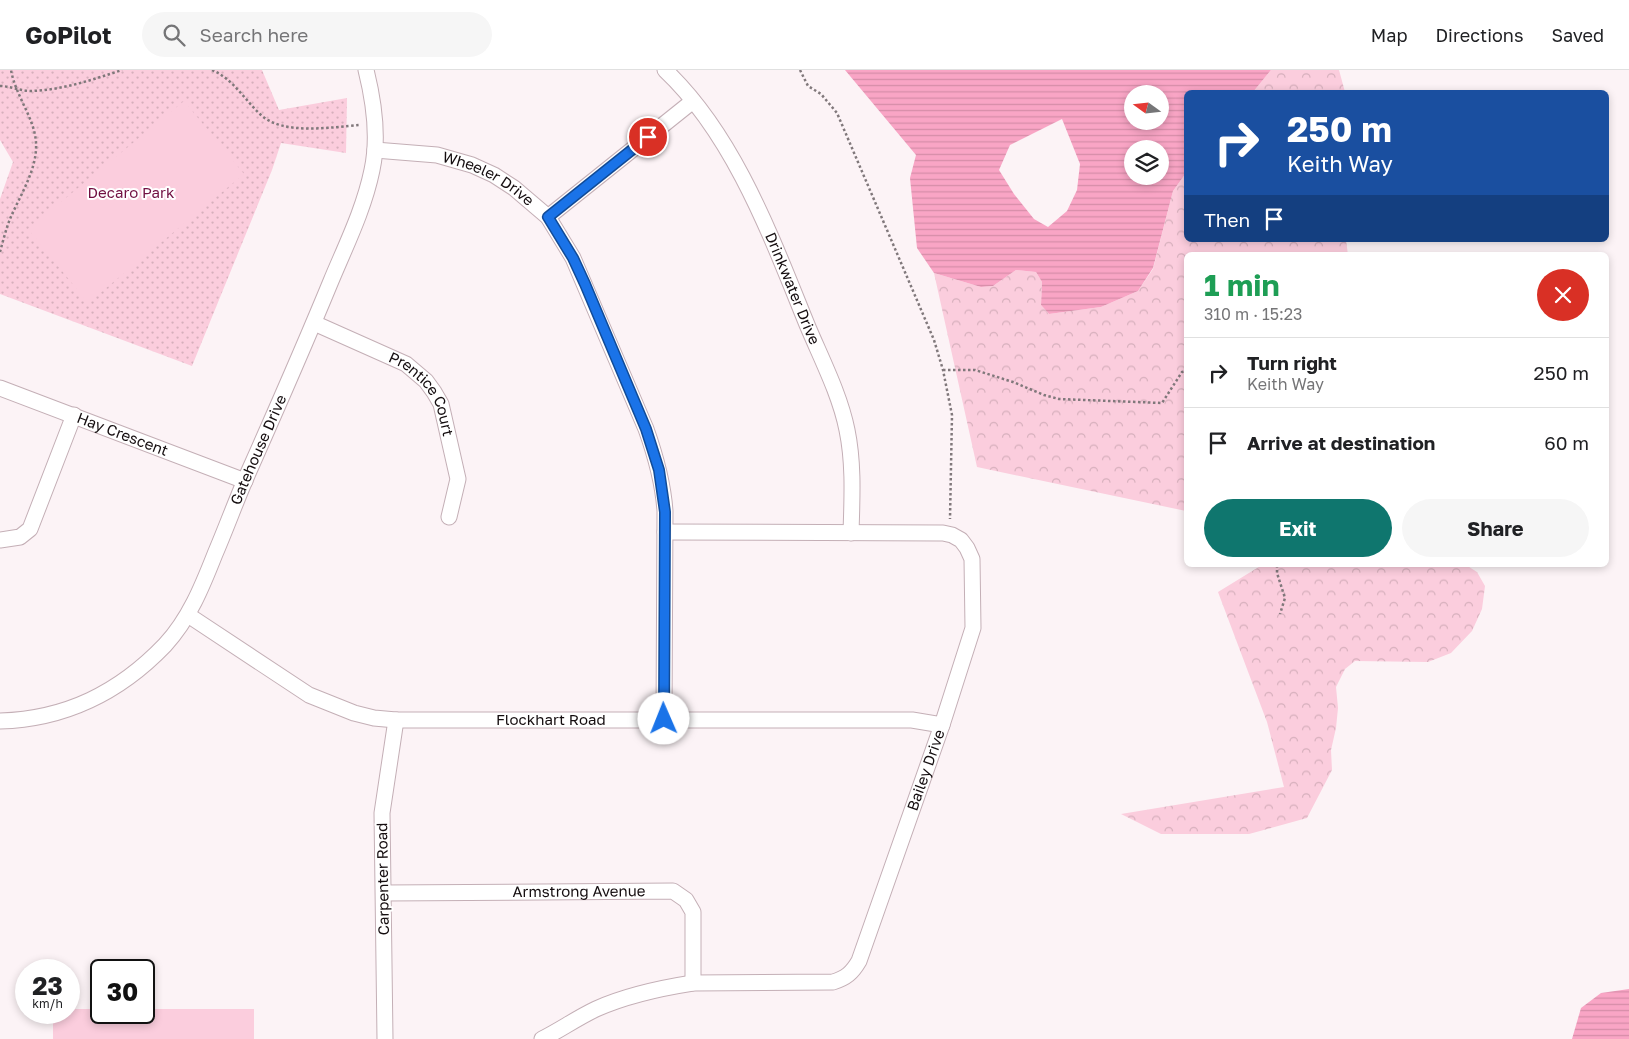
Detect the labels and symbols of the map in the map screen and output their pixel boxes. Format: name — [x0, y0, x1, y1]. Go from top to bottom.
north arrow — [1124, 85, 1169, 130]
pin — [627, 116, 669, 158]
street label: Wheeler Drive — [441, 147, 538, 209]
park label: Decaro Park — [88, 183, 175, 201]
street label: Drinkwater Drive — [762, 229, 825, 347]
street label: Prentice Court — [386, 348, 458, 438]
street label: Gatehouse Drive — [226, 391, 290, 507]
street label: Hay Crescent — [75, 408, 171, 459]
position arrow — [637, 692, 689, 744]
street label: Flockhart Road — [496, 710, 606, 728]
street label: Bailey Drive — [903, 727, 948, 813]
street label: Carpenter Road — [372, 823, 392, 935]
street label: Armstrong Avenue — [512, 881, 646, 900]
speed limit sign: 30 — [90, 959, 155, 1024]

